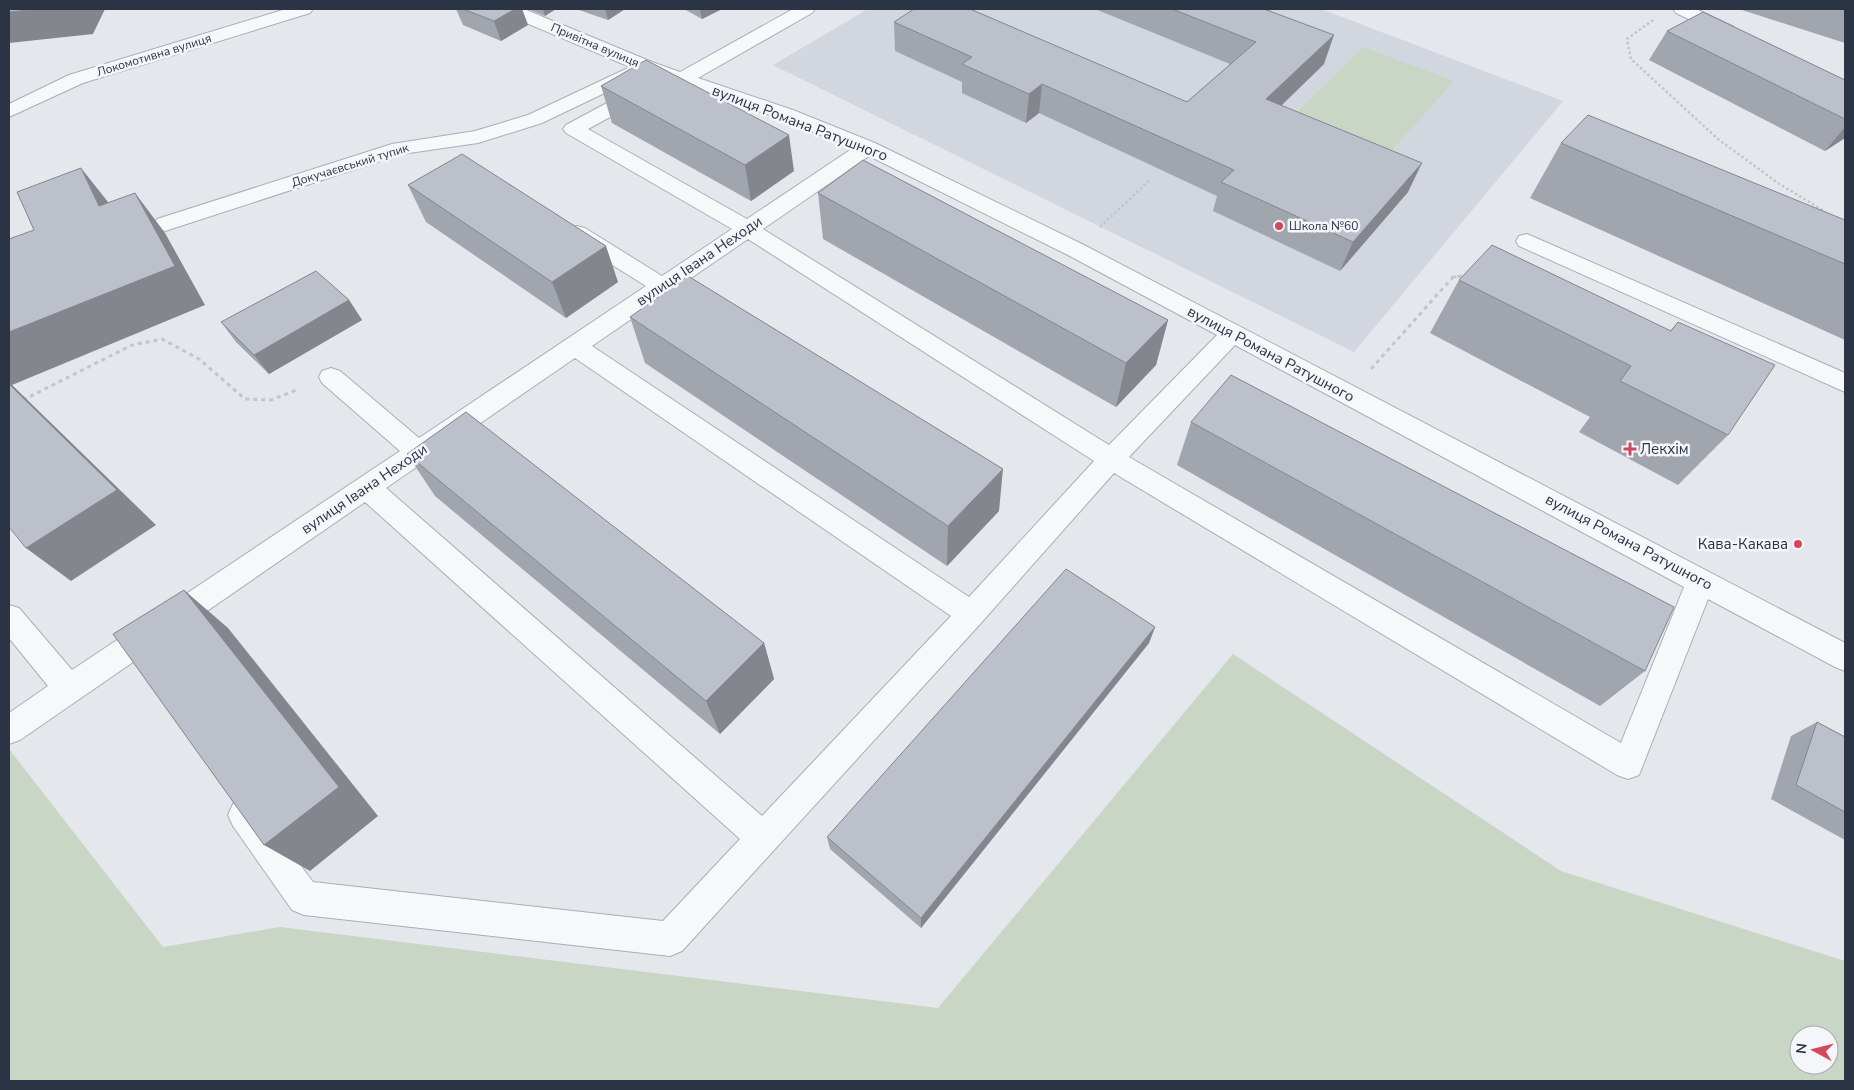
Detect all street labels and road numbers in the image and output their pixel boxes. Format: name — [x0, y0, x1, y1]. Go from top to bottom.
street label: Привітна вулиця — [548, 19, 642, 71]
street label: Локомотивна вулиця — [95, 30, 213, 80]
street label: вулиця Романа Ратушного — [709, 80, 891, 166]
street label: Докучаєвський тупик — [289, 139, 411, 190]
street label: вулиця Івана Неходи — [632, 211, 766, 311]
street label: вулиця Романа Ратушного — [1184, 301, 1358, 407]
street label: вулиця Івана Неходи — [297, 439, 431, 539]
street label: вулиця Романа Ратушного — [1542, 489, 1716, 595]

